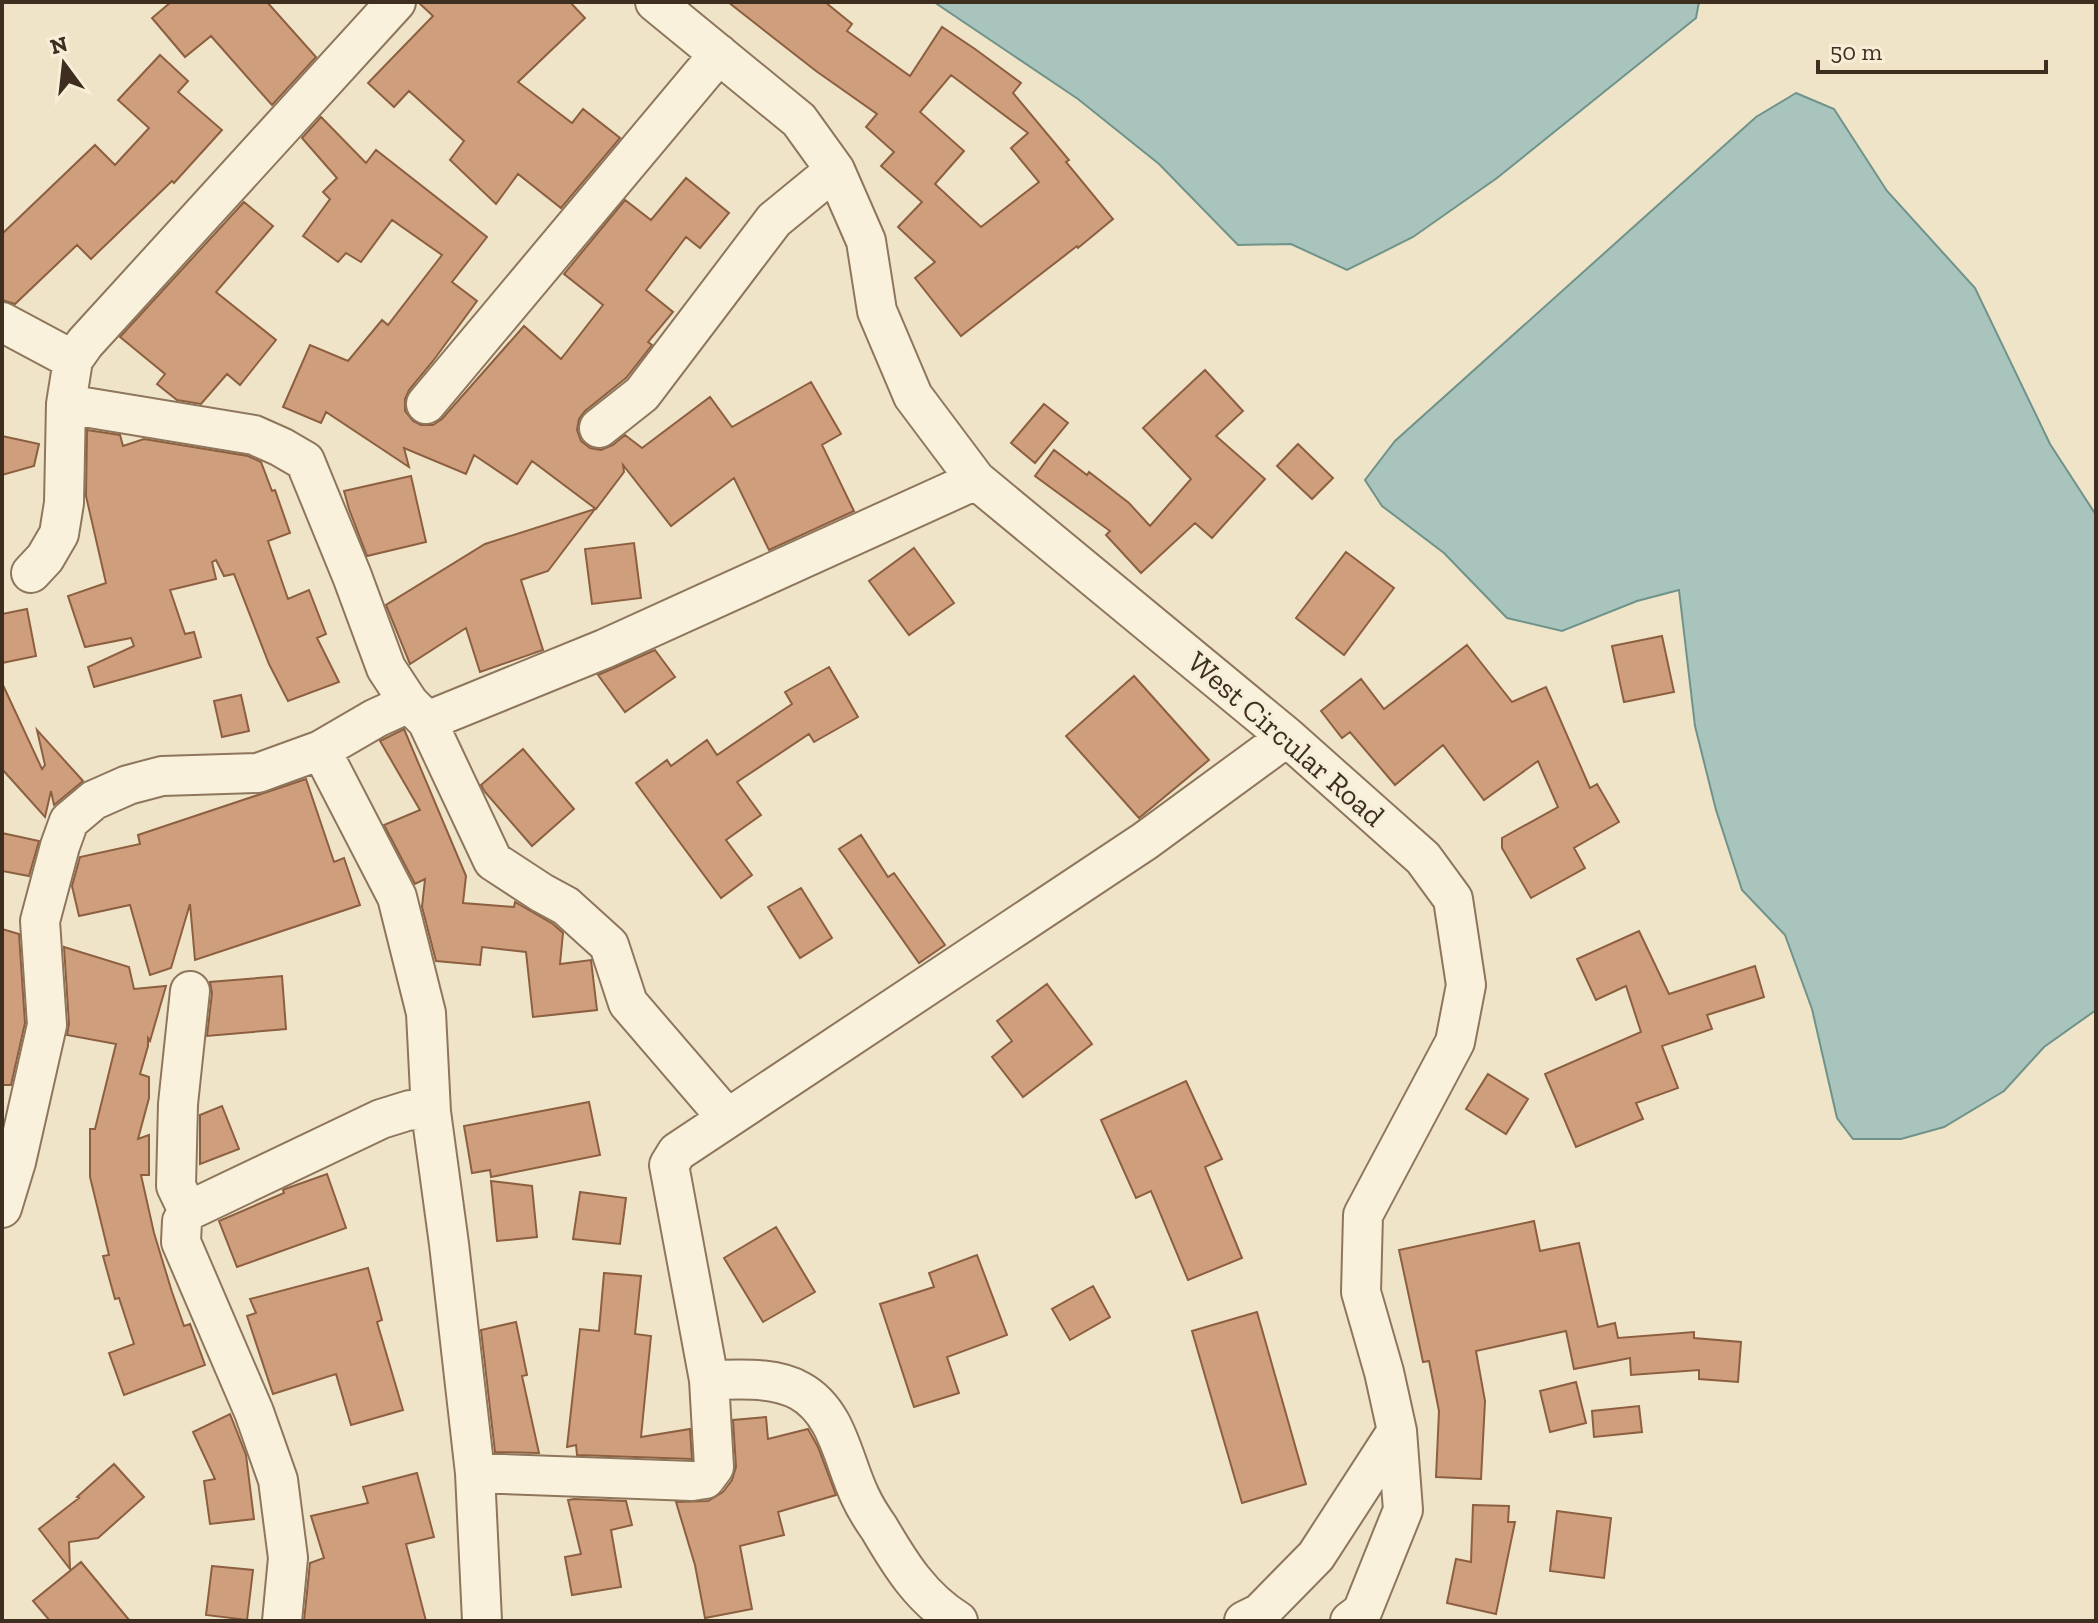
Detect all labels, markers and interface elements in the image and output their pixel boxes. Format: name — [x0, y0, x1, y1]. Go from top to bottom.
north arrow — [24, 24, 104, 104]
scale bar — [1818, 24, 2046, 74]
text: N — [47, 30, 71, 60]
text: 50 m — [1830, 37, 1883, 66]
street label: West Circular Road — [1180, 644, 1392, 835]

